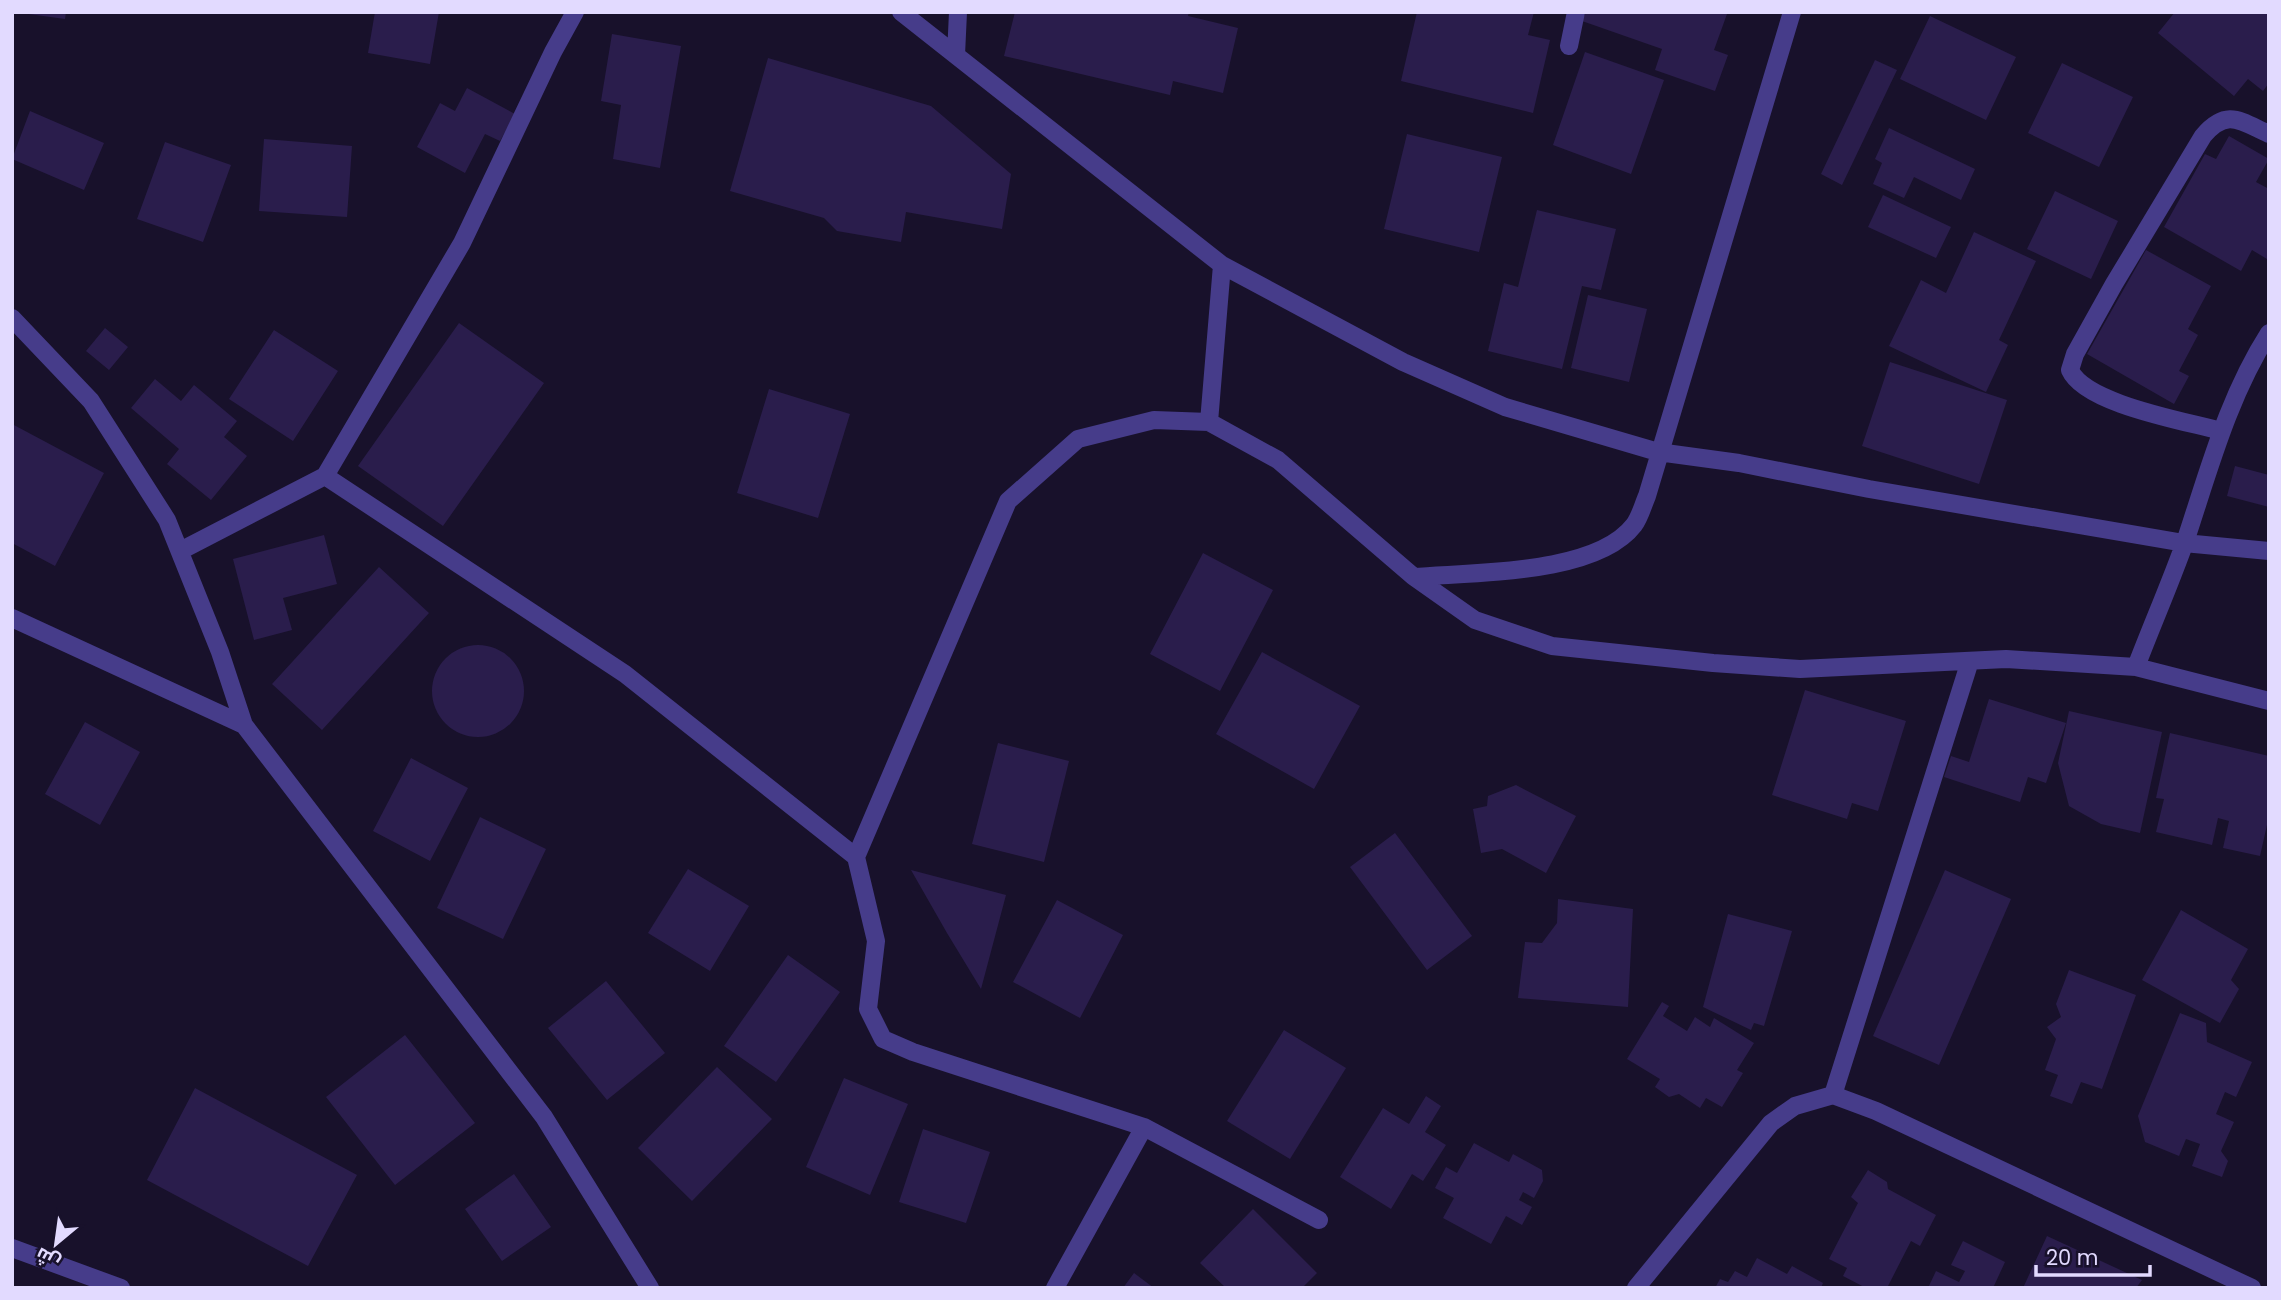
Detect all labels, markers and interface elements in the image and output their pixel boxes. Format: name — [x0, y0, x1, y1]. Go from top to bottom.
north arrow — [21, 1209, 91, 1279]
scale bar — [2036, 1234, 2150, 1278]
text: ش — [31, 1241, 65, 1276]
text: 20 m — [2046, 1243, 2099, 1272]

